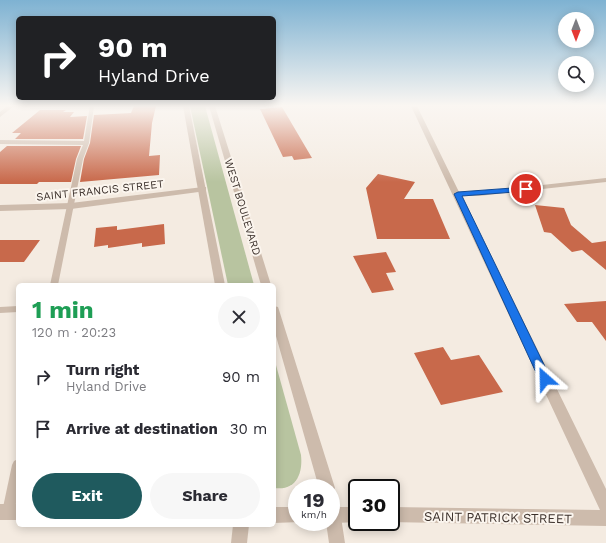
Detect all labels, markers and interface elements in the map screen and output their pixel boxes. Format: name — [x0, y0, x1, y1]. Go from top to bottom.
north arrow — [558, 12, 594, 48]
map controls — [558, 12, 594, 92]
text: 90 m — [98, 31, 168, 64]
icon: right — [32, 32, 84, 84]
button: search — [558, 56, 594, 92]
text: Hyland Drive — [98, 65, 210, 86]
street label: WEST BOULEVARD — [222, 157, 263, 257]
pin — [509, 172, 543, 206]
street label: SAINT FRANCIS STREET — [36, 177, 165, 204]
icon: arrive — [515, 178, 537, 200]
text: 1 min — [32, 296, 94, 324]
button: close — [218, 296, 260, 338]
text: 120 m · 20:23 — [32, 325, 116, 340]
position arrow — [524, 358, 566, 400]
text: Turn right — [66, 361, 139, 379]
icon: right — [32, 366, 54, 388]
text: 90 m — [222, 368, 260, 386]
text: Hyland Drive — [66, 379, 147, 394]
icon: arrive — [32, 418, 54, 440]
text: Arrive at destination — [66, 420, 218, 438]
text: 30 m — [230, 420, 267, 438]
button: Exit — [32, 473, 142, 519]
button: Share — [150, 473, 260, 519]
speed limit sign: 30 — [348, 479, 400, 531]
text: 19 — [304, 488, 324, 512]
text: km/h — [301, 509, 327, 520]
street label: SAINT PATRICK STREET — [424, 509, 572, 526]

